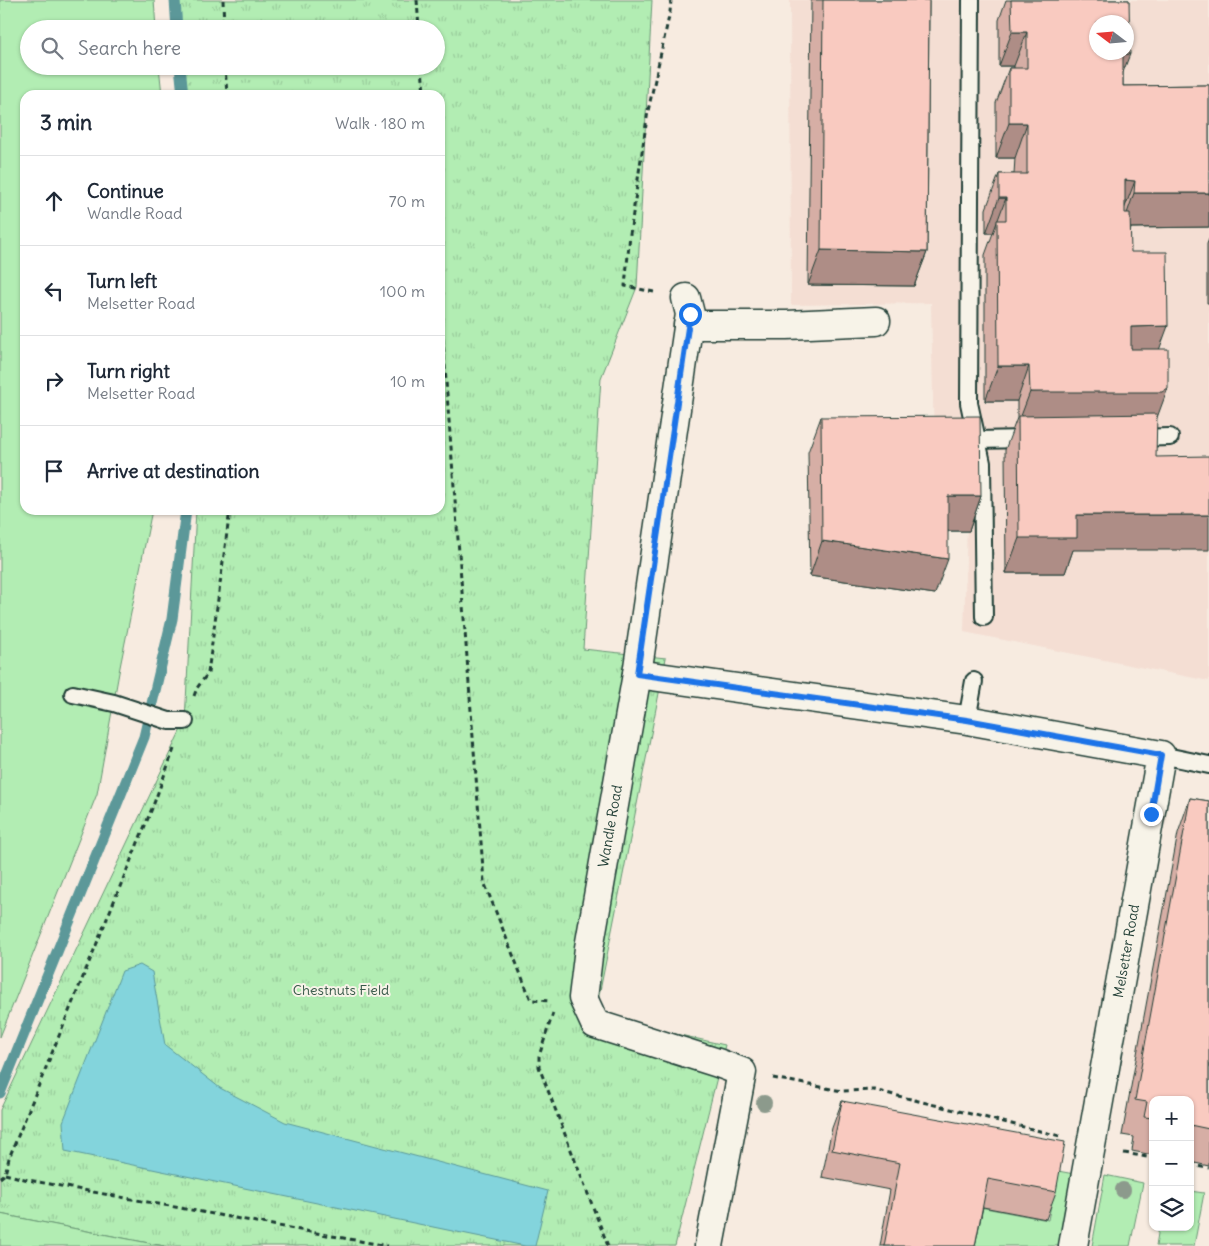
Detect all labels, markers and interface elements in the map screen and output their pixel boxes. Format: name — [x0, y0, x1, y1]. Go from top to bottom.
north arrow — [1089, 15, 1134, 60]
search box — [20, 20, 445, 75]
icon: search — [38, 34, 66, 62]
text: Search here — [78, 36, 181, 60]
text: 3 min — [40, 109, 92, 136]
text: Walk · 180 m — [335, 113, 425, 133]
text: Continue — [87, 179, 164, 203]
icon: ahead — [40, 187, 68, 215]
text: 70 m — [389, 191, 425, 211]
text: Wandle Road — [87, 203, 182, 223]
text: Turn left — [87, 269, 157, 293]
icon: left — [40, 277, 68, 305]
text: 100 m — [380, 281, 425, 301]
text: Melsetter Road — [87, 293, 195, 313]
route start — [679, 303, 702, 326]
text: Turn right — [87, 359, 170, 383]
icon: right — [40, 367, 68, 395]
text: 10 m — [390, 371, 425, 391]
text: Melsetter Road — [87, 383, 195, 403]
icon: arrive — [40, 457, 68, 485]
text: Arrive at destination — [87, 459, 260, 483]
street label: Wandle Road — [594, 783, 626, 869]
route end — [1140, 803, 1163, 826]
street label: Melsetter Road — [1109, 903, 1143, 999]
park label: Chestnuts Field — [293, 981, 389, 999]
map controls — [1149, 1096, 1194, 1231]
button: + — [1149, 1096, 1194, 1141]
button: − — [1149, 1141, 1194, 1186]
button: layers — [1149, 1186, 1194, 1231]

